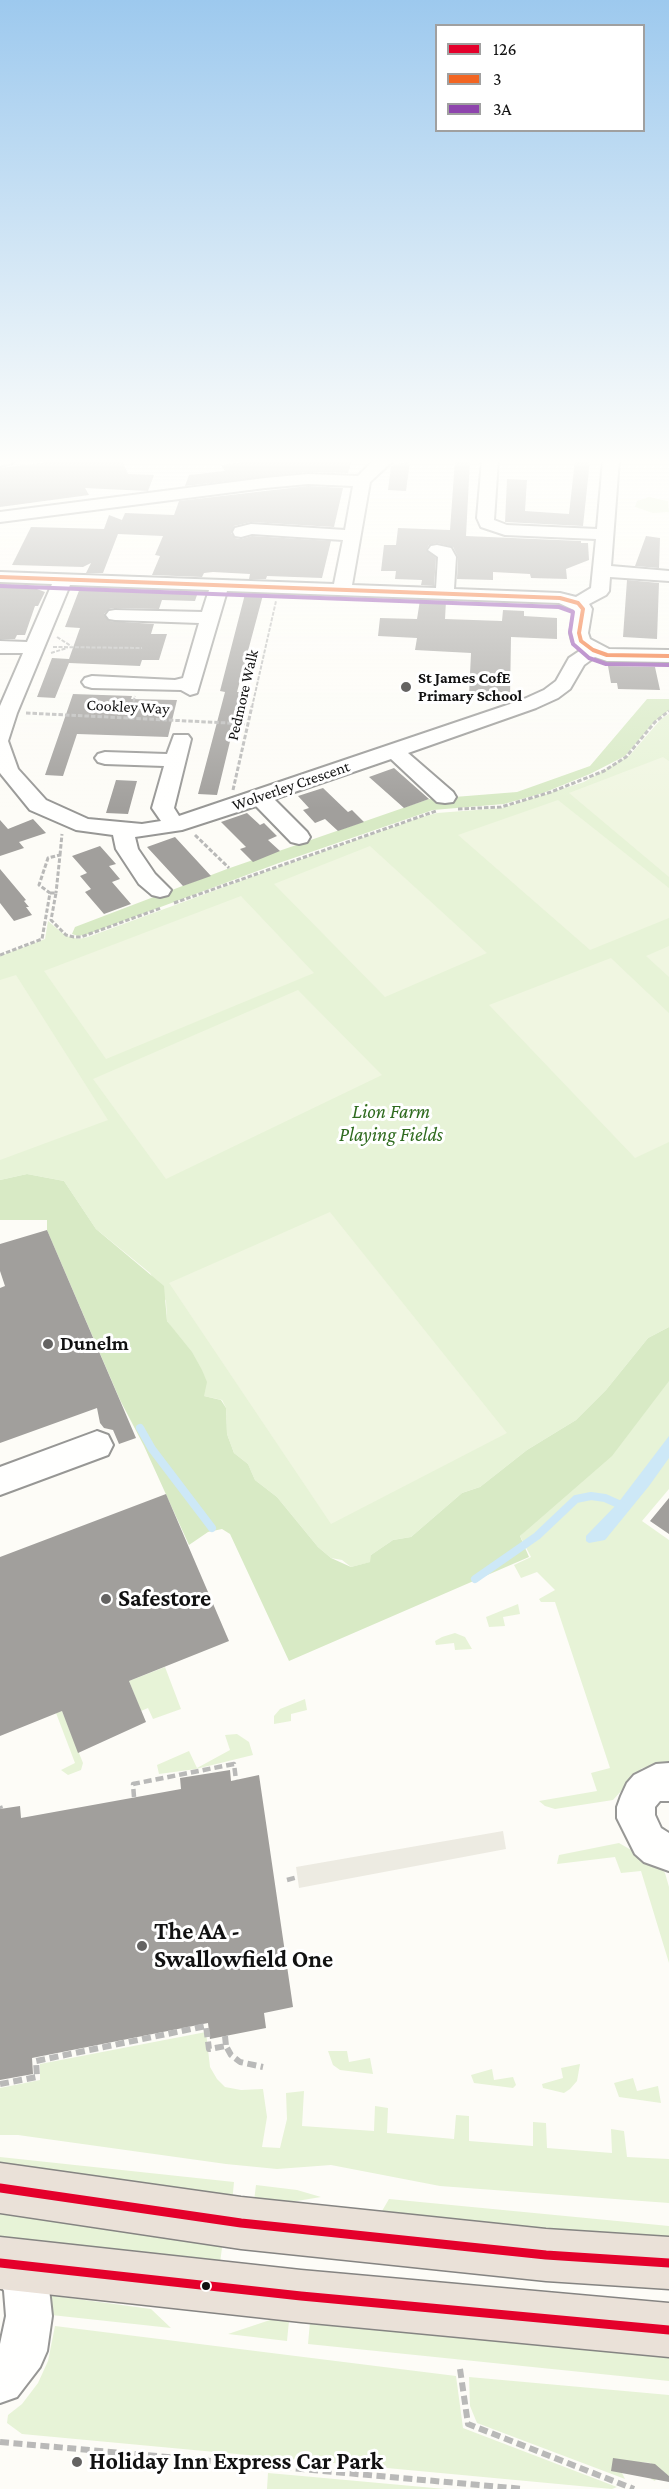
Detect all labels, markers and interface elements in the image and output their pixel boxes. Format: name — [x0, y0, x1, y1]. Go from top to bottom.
legend — [435, 24, 645, 132]
text: 126 — [493, 39, 517, 59]
text: 3 — [493, 69, 502, 89]
text: 3A — [493, 99, 512, 119]
street label: Pedmore Walk — [223, 648, 263, 742]
place label: St James CofE Primary School — [418, 668, 522, 706]
marker: St James CofE Primary School — [399, 680, 413, 694]
street label: Cookley Way — [86, 695, 170, 719]
street label: Wolverley Crescent — [230, 757, 352, 815]
park label: Lion Farm Playing Fields — [339, 1100, 443, 1147]
place label: Dunelm — [60, 1332, 129, 1356]
marker: Dunelm — [41, 1337, 55, 1351]
place label: Safestore — [118, 1585, 211, 1613]
marker: Safestore — [99, 1592, 113, 1606]
place label: The AA - Swallowfield One — [154, 1918, 333, 1974]
marker: The AA - Swallowfield One — [135, 1939, 149, 1953]
unlabelled marker — [200, 2280, 212, 2292]
place label: Holiday Inn Express Car Park — [89, 2448, 383, 2476]
marker: Holiday Inn Express Car Park — [70, 2455, 84, 2469]

